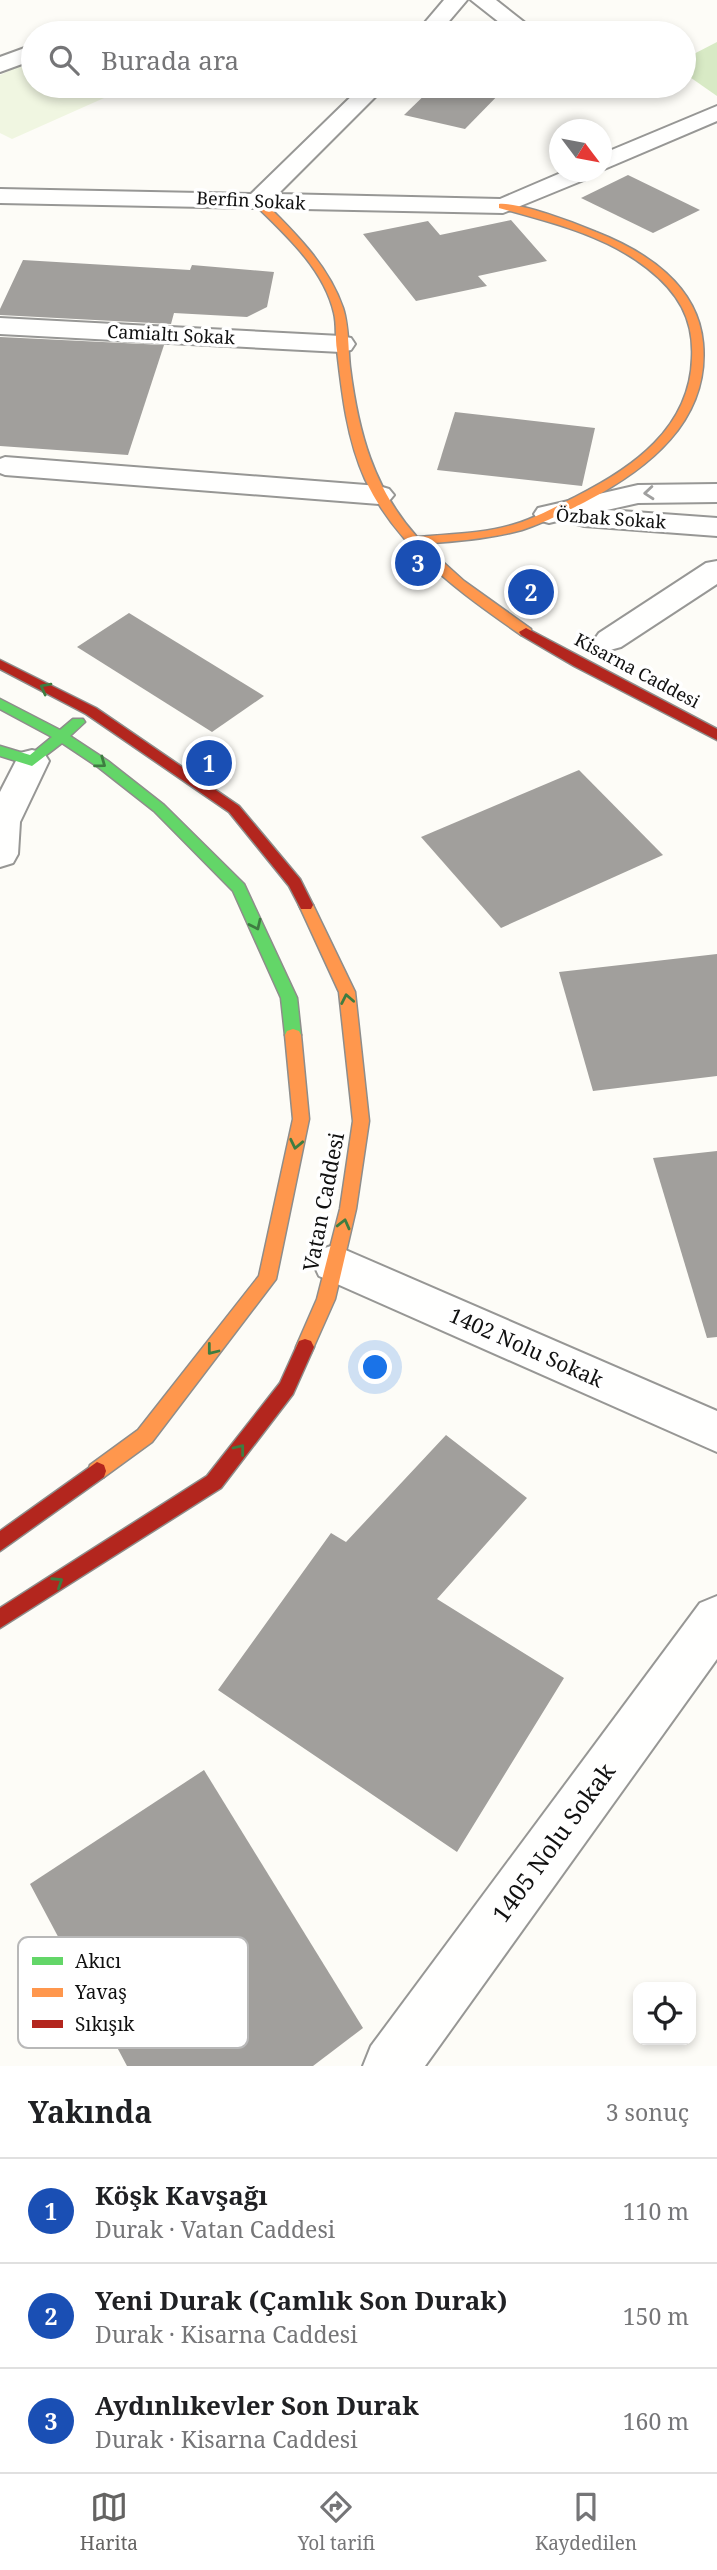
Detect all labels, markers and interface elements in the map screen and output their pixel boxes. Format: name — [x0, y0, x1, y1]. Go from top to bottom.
search box — [21, 21, 696, 98]
icon: search — [45, 41, 83, 79]
text: Burada ara — [101, 42, 239, 78]
north arrow — [549, 119, 612, 182]
street label: Berfin Sokak — [196, 185, 307, 215]
street label: Camialtı Sokak — [107, 319, 236, 349]
one-way arrow — [643, 485, 654, 500]
street label: Özbak Sokak — [555, 502, 667, 534]
pin: 3 — [395, 537, 441, 589]
pin: 2 — [508, 566, 554, 618]
street label: Kisarna Caddesi — [571, 627, 704, 713]
one-way arrow — [40, 682, 52, 696]
pin: 1 — [186, 737, 232, 789]
one-way arrow — [93, 755, 106, 767]
one-way arrow — [248, 918, 262, 931]
one-way arrow — [340, 993, 355, 1005]
street label: Vatan Caddesi — [296, 1130, 350, 1274]
one-way arrow — [290, 1138, 304, 1150]
one-way arrow — [336, 1218, 350, 1230]
street label: 1402 Nolu Sokak — [445, 1301, 608, 1394]
one-way arrow — [207, 1342, 220, 1355]
your location — [358, 1350, 392, 1384]
one-way arrow — [231, 1444, 244, 1457]
one-way arrow — [50, 1578, 63, 1591]
street label: 1405 Nolu Sokak — [484, 1755, 622, 1928]
legend — [18, 1937, 248, 2048]
text: Akıcı — [75, 1948, 121, 1974]
text: Yavaş — [74, 1979, 127, 2005]
map controls — [633, 1982, 696, 2045]
button: locate — [633, 1982, 696, 2045]
text: Sıkışık — [75, 2011, 135, 2037]
text: Yakında — [28, 2091, 152, 2132]
text: 3 sonuç — [606, 2096, 689, 2128]
text: Köşk Kavşağı — [95, 2177, 268, 2213]
text: 1 — [45, 2195, 58, 2227]
text: 110 m — [623, 2195, 689, 2227]
text: Durak · Vatan Caddesi — [95, 2213, 335, 2245]
text: Yeni Durak (Çamlık Son Durak) — [95, 2282, 507, 2318]
text: 2 — [45, 2300, 58, 2332]
text: 150 m — [623, 2300, 689, 2332]
text: Durak · Kisarna Caddesi — [95, 2318, 358, 2350]
text: Aydınlıkevler Son Durak — [95, 2387, 419, 2423]
text: 3 — [45, 2405, 58, 2437]
text: 160 m — [623, 2405, 689, 2437]
text: Durak · Kisarna Caddesi — [95, 2423, 358, 2455]
tab: Harita — [80, 2488, 138, 2556]
tab: Yol tarifi — [298, 2488, 375, 2556]
tab: Kaydedilen — [535, 2488, 637, 2556]

